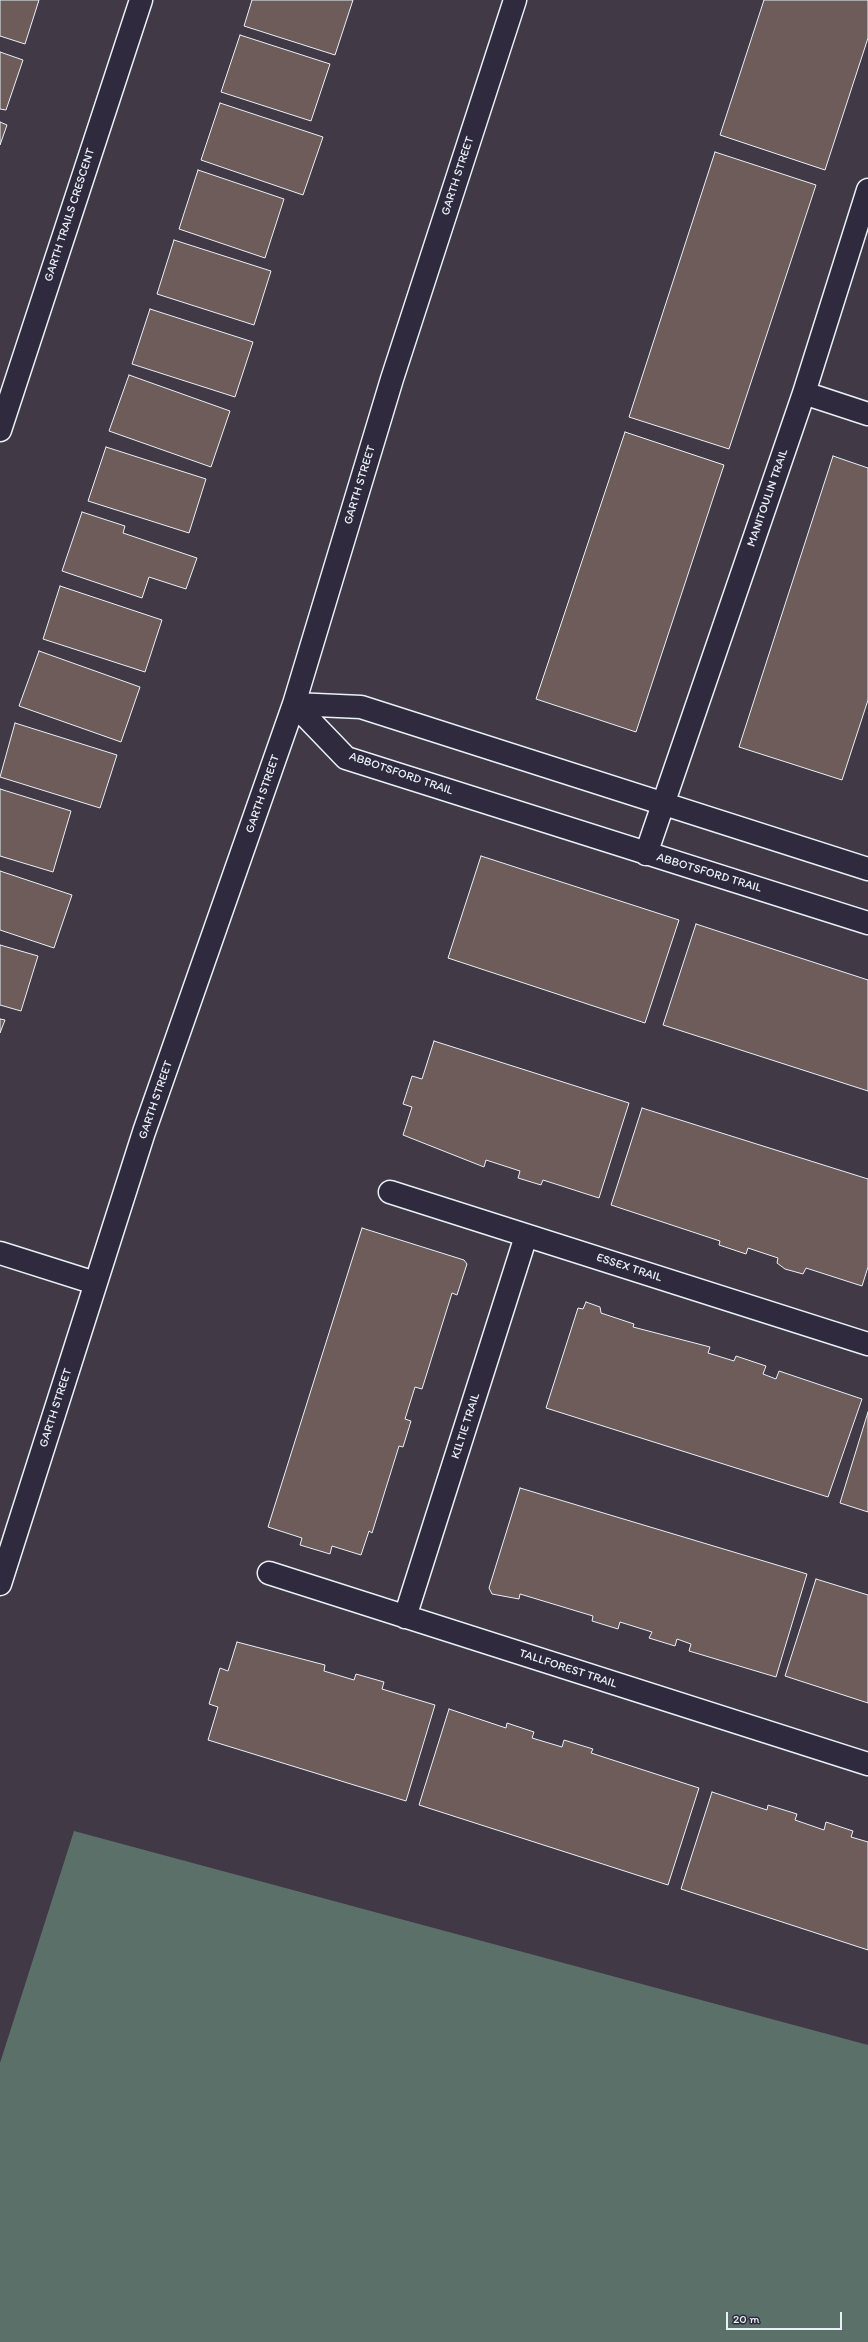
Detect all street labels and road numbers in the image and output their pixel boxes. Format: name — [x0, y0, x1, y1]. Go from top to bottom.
street label: GARTH STREET — [438, 135, 478, 217]
street label: GARTH TRAILS CRESCENT — [42, 147, 98, 283]
street label: GARTH STREET — [341, 444, 379, 526]
street label: MANITOULIN TRAIL — [744, 447, 792, 549]
street label: ABBOTSFORD TRAIL — [347, 749, 455, 799]
street label: GARTH STREET — [243, 753, 283, 835]
street label: ABBOTSFORD TRAIL — [655, 850, 763, 896]
street label: GARTH STREET — [136, 1059, 176, 1141]
street label: ESSEX TRAIL — [594, 1251, 664, 1285]
street label: GARTH STREET — [36, 1367, 76, 1449]
street label: KILTIE TRAIL — [449, 1391, 483, 1461]
street label: TALLFOREST TRAIL — [517, 1646, 619, 1692]

